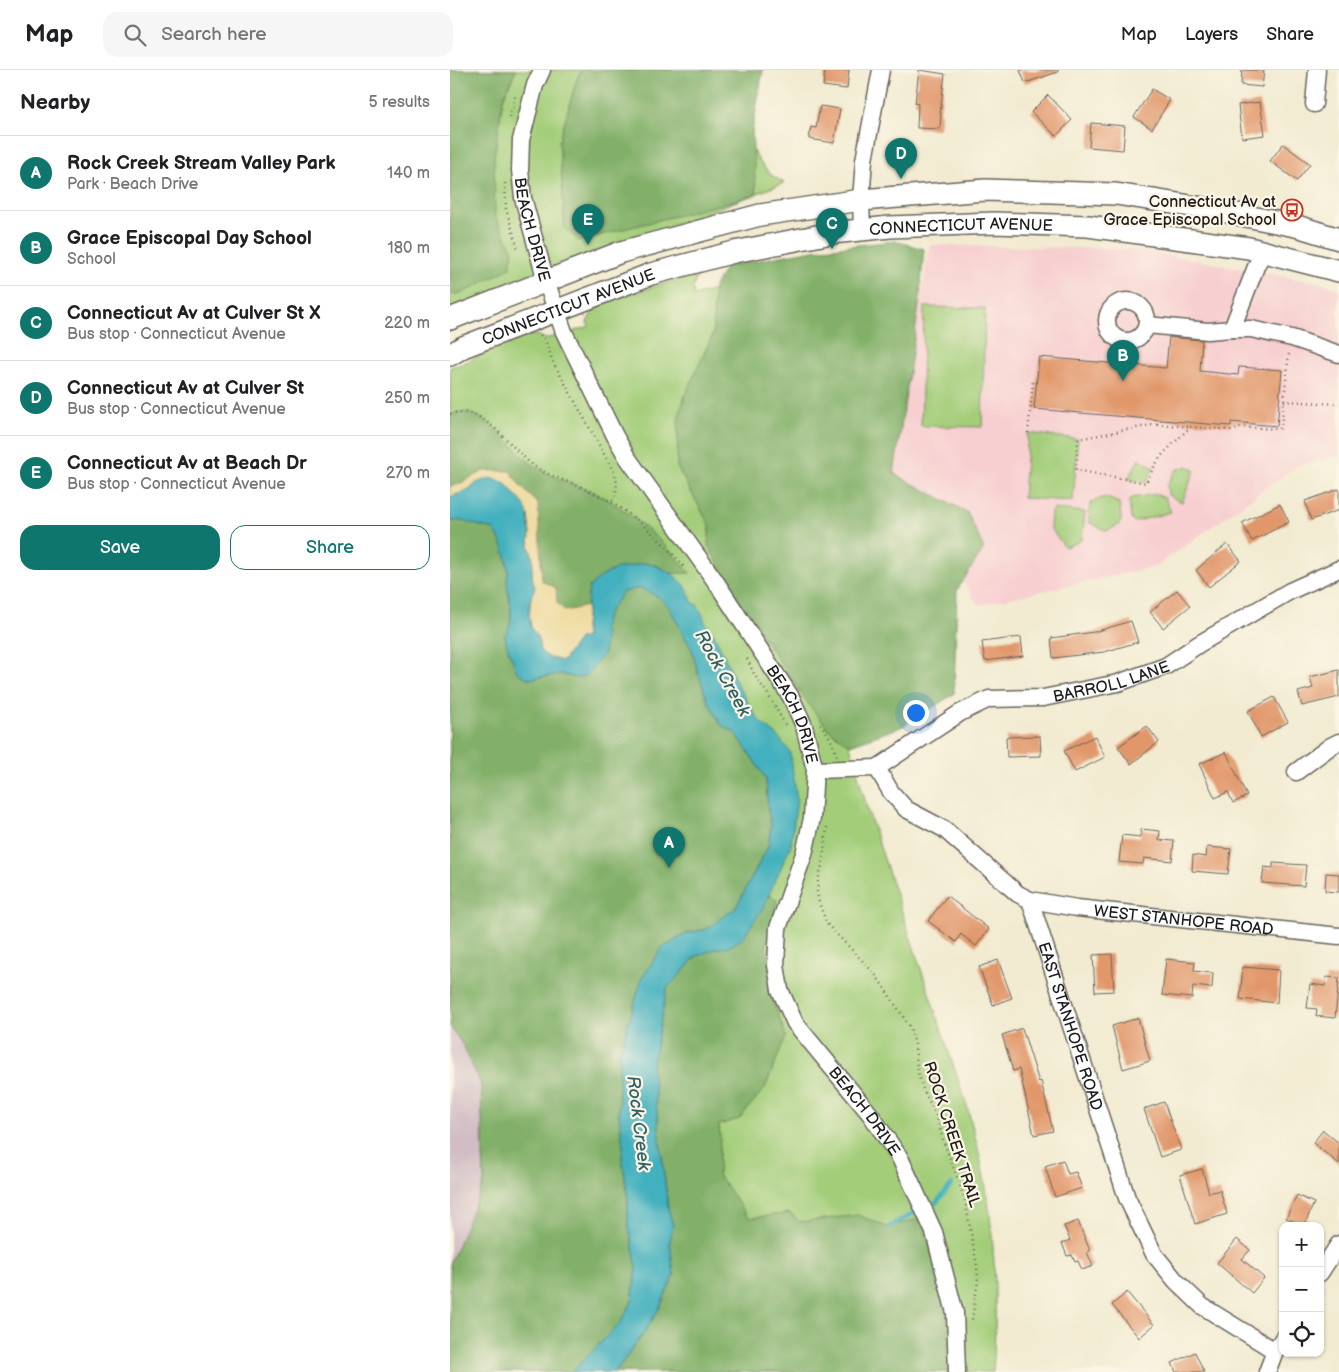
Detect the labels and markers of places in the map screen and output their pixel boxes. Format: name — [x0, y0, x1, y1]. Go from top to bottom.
pin: D — [885, 138, 917, 179]
place label: Connecticut Av at Grace Episcopal School — [1103, 193, 1276, 230]
bus stop icon: Connecticut Av at Grace Episcopal School — [1280, 198, 1304, 222]
pin: E — [572, 204, 604, 245]
pin: C — [816, 208, 848, 249]
pin: B — [1107, 340, 1139, 381]
pin: A — [653, 827, 685, 868]

